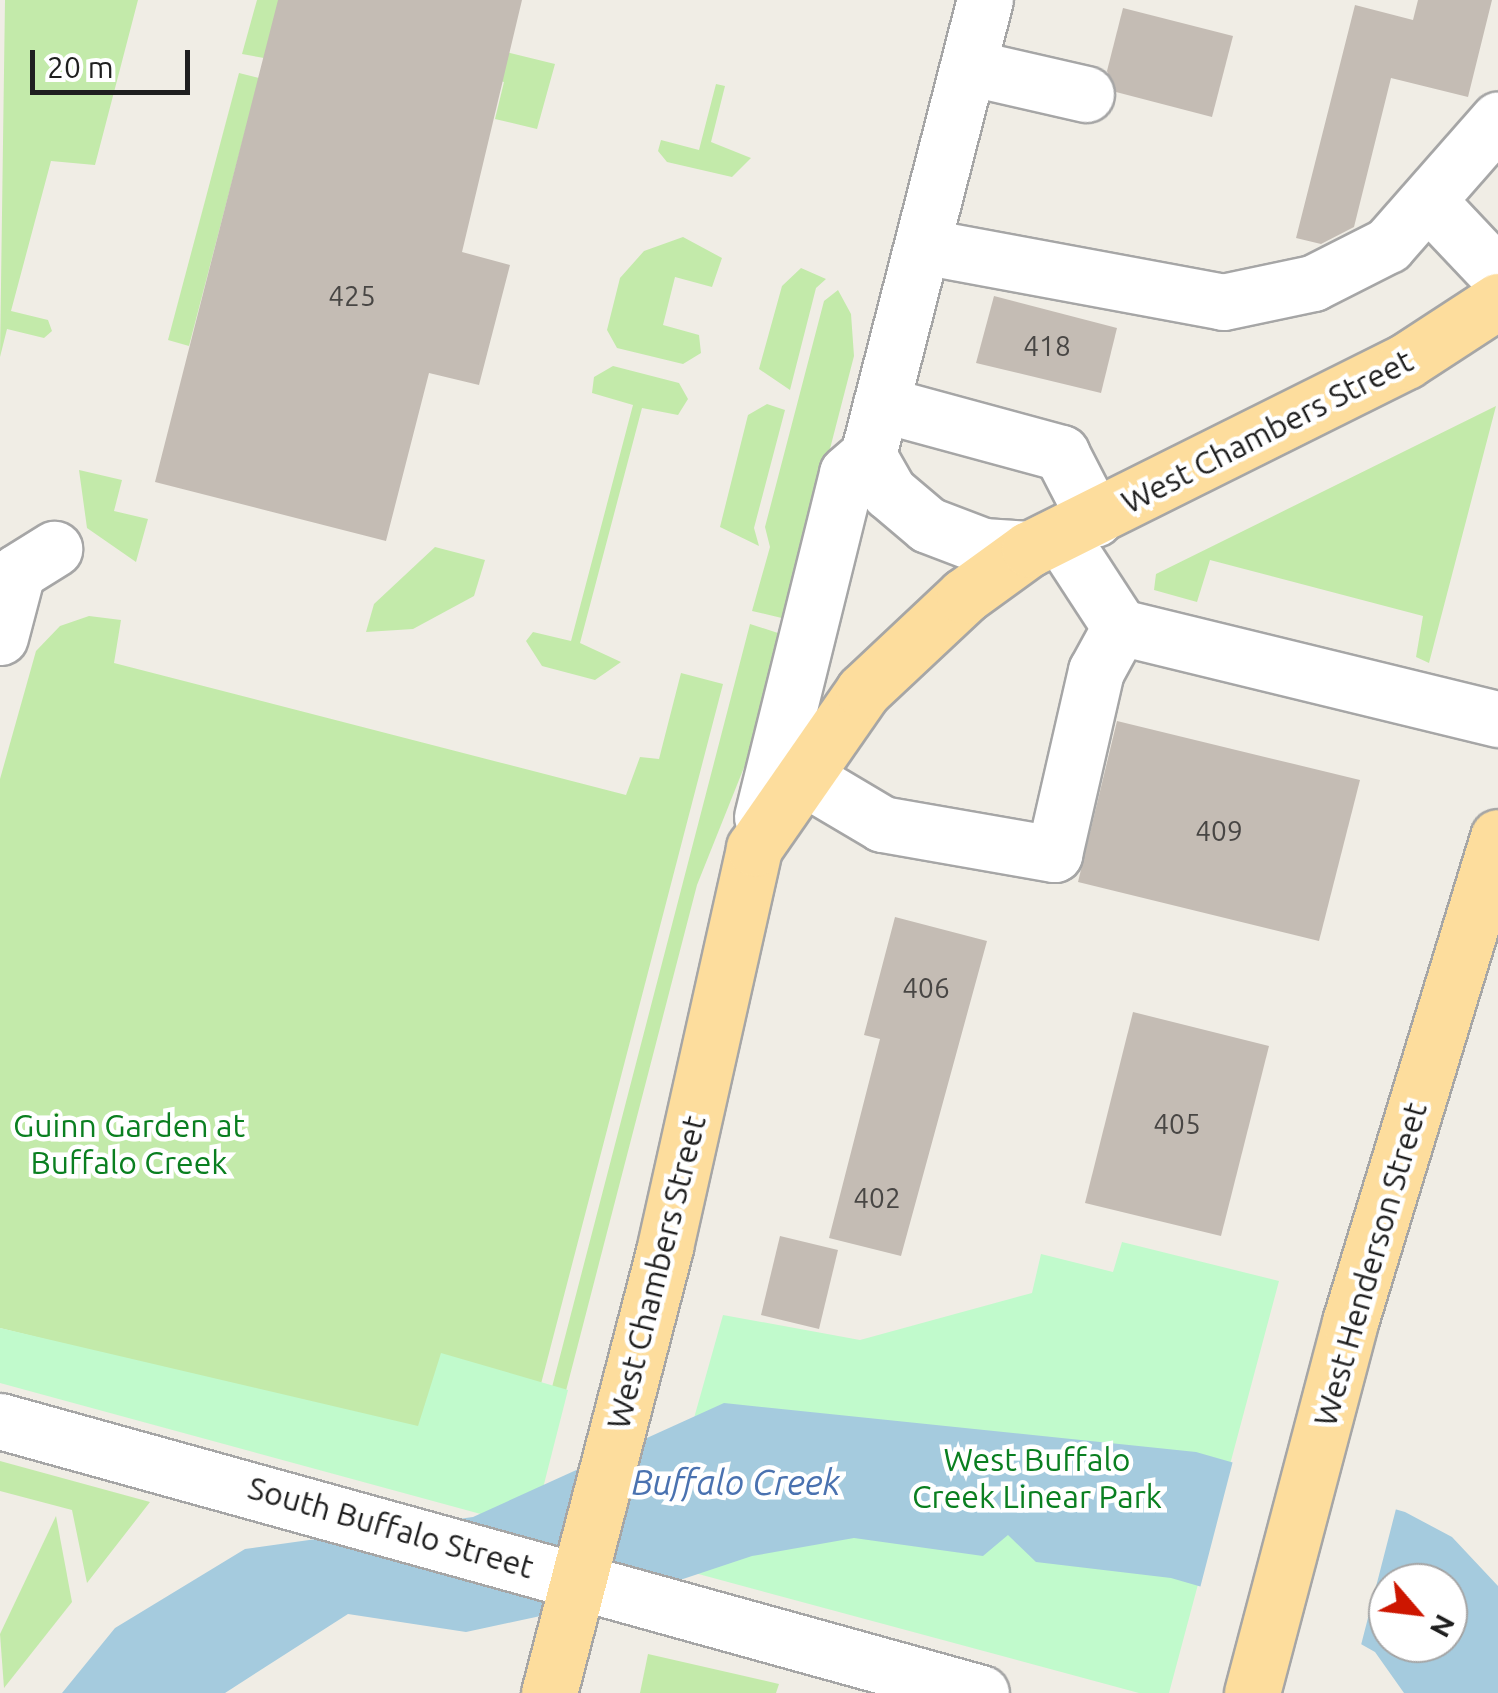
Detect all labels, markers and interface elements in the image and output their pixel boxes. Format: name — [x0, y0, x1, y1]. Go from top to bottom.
scale bar — [35, 30, 195, 92]
text: 20 m — [47, 50, 114, 84]
house number: 425 — [328, 279, 376, 313]
house number: 418 — [1023, 329, 1071, 363]
street label: West Chambers Street — [1115, 341, 1419, 521]
house number: 409 — [1195, 814, 1243, 848]
house number: 406 — [902, 971, 950, 1005]
street label: West Henderson Street — [1305, 1098, 1435, 1430]
park label: Guinn Garden at Buffalo Creek — [13, 1107, 245, 1182]
house number: 405 — [1153, 1107, 1201, 1141]
street label: West Chambers Street — [598, 1111, 714, 1433]
house number: 402 — [853, 1181, 901, 1215]
park label: West Buffalo Creek Linear Park — [912, 1441, 1162, 1516]
water label: Buffalo Creek — [631, 1461, 841, 1503]
street label: South Buffalo Street — [244, 1468, 538, 1586]
north arrow — [1368, 1563, 1468, 1663]
text: N — [1425, 1610, 1462, 1643]

